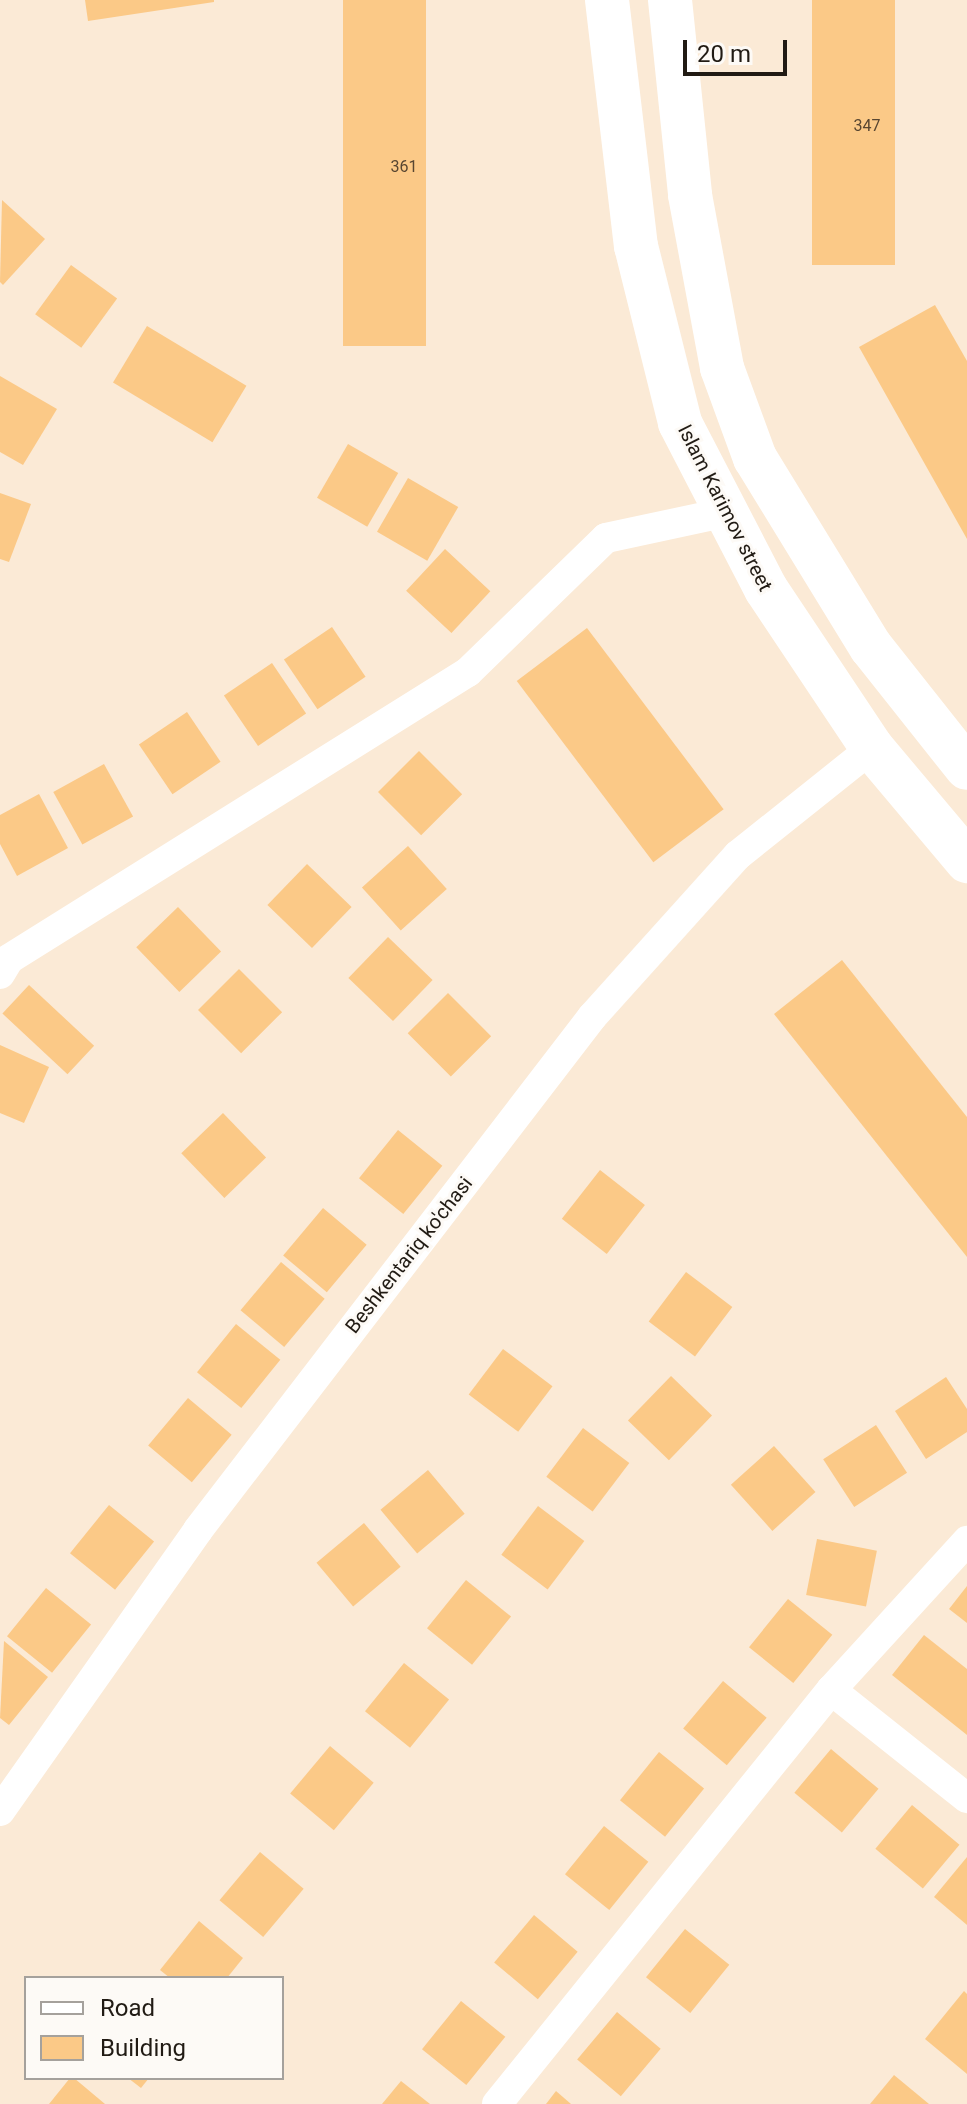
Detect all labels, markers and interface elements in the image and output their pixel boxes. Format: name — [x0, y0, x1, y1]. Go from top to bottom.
scale bar — [687, 24, 791, 74]
text: 20 m — [697, 40, 751, 68]
house number: 347 — [854, 116, 880, 136]
house number: 361 — [391, 157, 417, 177]
street label: Islam Karimov street — [673, 421, 777, 595]
street label: Beshkentariq ko'chasi — [340, 1172, 478, 1338]
legend — [24, 1976, 284, 2080]
text: Road — [100, 1994, 155, 2022]
text: Building — [100, 2034, 186, 2062]

